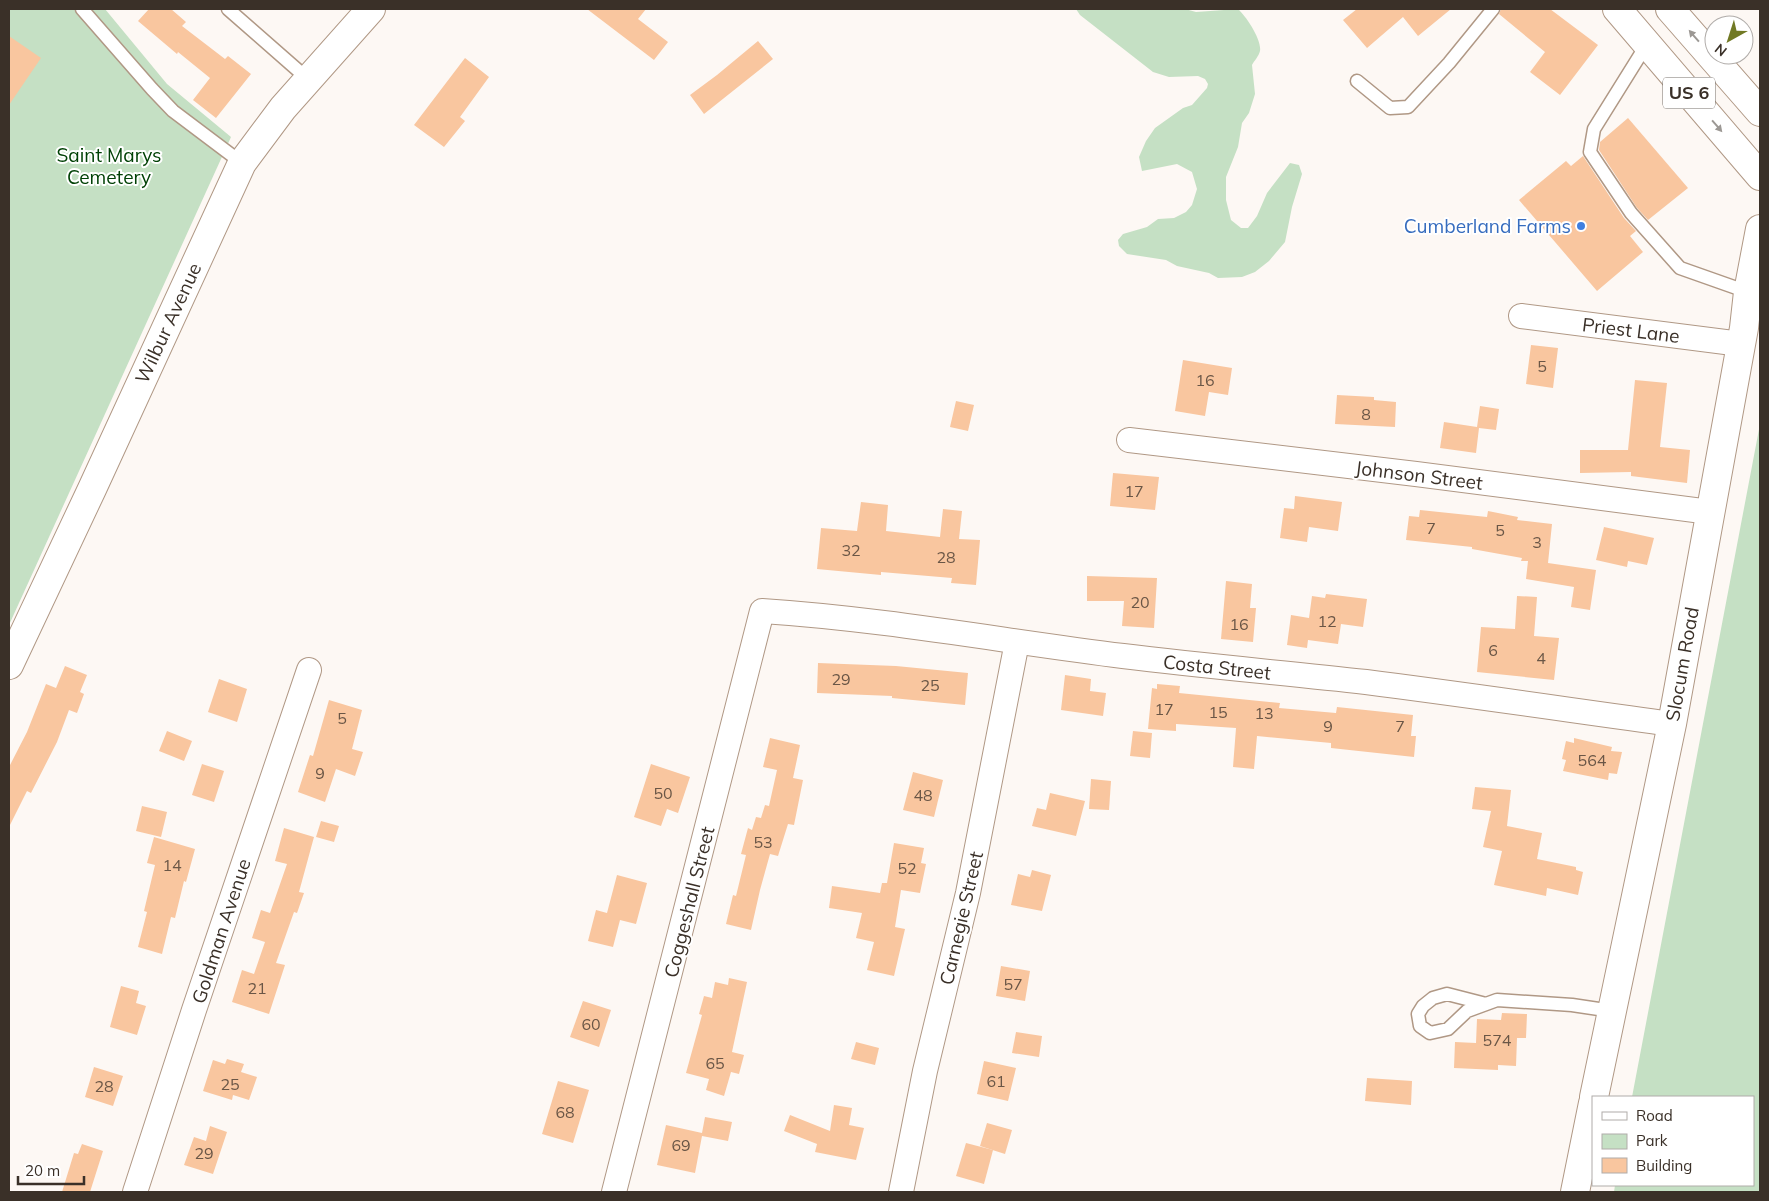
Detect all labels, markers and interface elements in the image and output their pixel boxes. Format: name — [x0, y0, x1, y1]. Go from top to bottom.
north arrow — [1704, 15, 1754, 65]
one-way arrow — [1688, 30, 1699, 43]
text: N — [1711, 40, 1731, 60]
road number: US 6 — [1663, 78, 1715, 109]
one-way arrow — [1711, 119, 1723, 131]
park label: Saint Marys Cemetery — [57, 143, 162, 189]
place label: Cumberland Farms — [1404, 214, 1571, 238]
marker: Cumberland Farms — [1575, 220, 1587, 232]
street label: Wilbur Avenue — [130, 259, 206, 387]
street label: Priest Lane — [1581, 312, 1681, 348]
house number: 5 — [1537, 356, 1547, 376]
house number: 16 — [1195, 370, 1215, 390]
house number: 8 — [1361, 404, 1371, 424]
street label: Johnson Street — [1354, 455, 1484, 495]
house number: 17 — [1124, 481, 1144, 501]
house number: 7 — [1426, 518, 1436, 538]
house number: 5 — [1495, 520, 1505, 540]
house number: 3 — [1532, 532, 1542, 552]
house number: 32 — [841, 540, 861, 560]
house number: 28 — [936, 547, 956, 567]
house number: 20 — [1130, 592, 1150, 612]
street label: Slocum Road — [1660, 605, 1704, 723]
house number: 12 — [1317, 611, 1337, 631]
house number: 16 — [1229, 614, 1249, 634]
house number: 6 — [1488, 640, 1498, 660]
house number: 4 — [1536, 648, 1546, 668]
street label: Costa Street — [1162, 649, 1272, 685]
house number: 29 — [831, 669, 851, 689]
house number: 25 — [920, 675, 940, 695]
house number: 17 — [1154, 699, 1174, 719]
house number: 15 — [1208, 702, 1228, 722]
house number: 13 — [1254, 703, 1274, 723]
house number: 5 — [337, 708, 347, 728]
house number: 9 — [1323, 716, 1333, 736]
house number: 7 — [1395, 716, 1405, 736]
house number: 564 — [1578, 750, 1607, 770]
house number: 9 — [315, 763, 325, 783]
house number: 50 — [653, 783, 673, 803]
house number: 48 — [913, 785, 933, 805]
street label: Coggeshall Street — [659, 824, 719, 980]
house number: 53 — [753, 832, 773, 852]
street label: Carnegie Street — [934, 849, 988, 987]
house number: 14 — [162, 855, 182, 875]
street label: Goldman Avenue — [186, 855, 256, 1007]
house number: 52 — [897, 858, 917, 878]
house number: 57 — [1003, 974, 1023, 994]
house number: 21 — [247, 978, 267, 998]
house number: 60 — [581, 1014, 601, 1034]
house number: 574 — [1483, 1030, 1512, 1050]
house number: 65 — [705, 1053, 725, 1073]
house number: 61 — [986, 1071, 1006, 1091]
house number: 25 — [220, 1074, 240, 1094]
house number: 28 — [94, 1076, 114, 1096]
legend — [1592, 1096, 1754, 1186]
house number: 68 — [555, 1102, 575, 1122]
text: Road — [1636, 1106, 1673, 1125]
text: Park — [1636, 1131, 1668, 1150]
house number: 69 — [671, 1135, 691, 1155]
house number: 29 — [194, 1143, 214, 1163]
scale bar — [18, 1154, 84, 1186]
text: Building — [1636, 1156, 1692, 1175]
text: 20 m — [25, 1161, 60, 1180]

